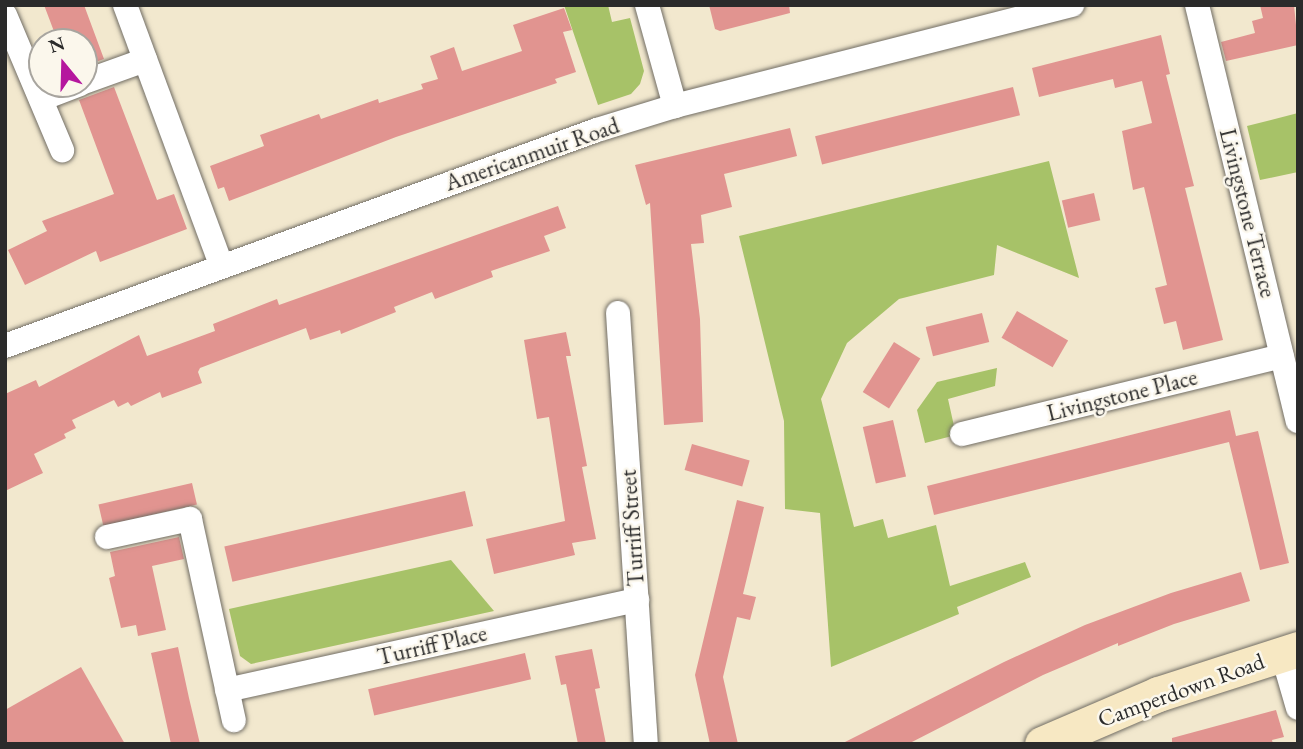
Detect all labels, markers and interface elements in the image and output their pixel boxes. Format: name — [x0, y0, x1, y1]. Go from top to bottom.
north arrow — [28, 28, 98, 98]
text: N — [45, 30, 68, 59]
street label: Americanmuir Road — [441, 111, 623, 197]
street label: Livingstone Terrace — [1214, 126, 1282, 300]
street label: Livingstone Place — [1044, 363, 1200, 427]
street label: Turriff Street — [614, 469, 650, 587]
street label: Turriff Place — [375, 619, 489, 671]
street label: Camperdown Road — [1094, 647, 1268, 733]

